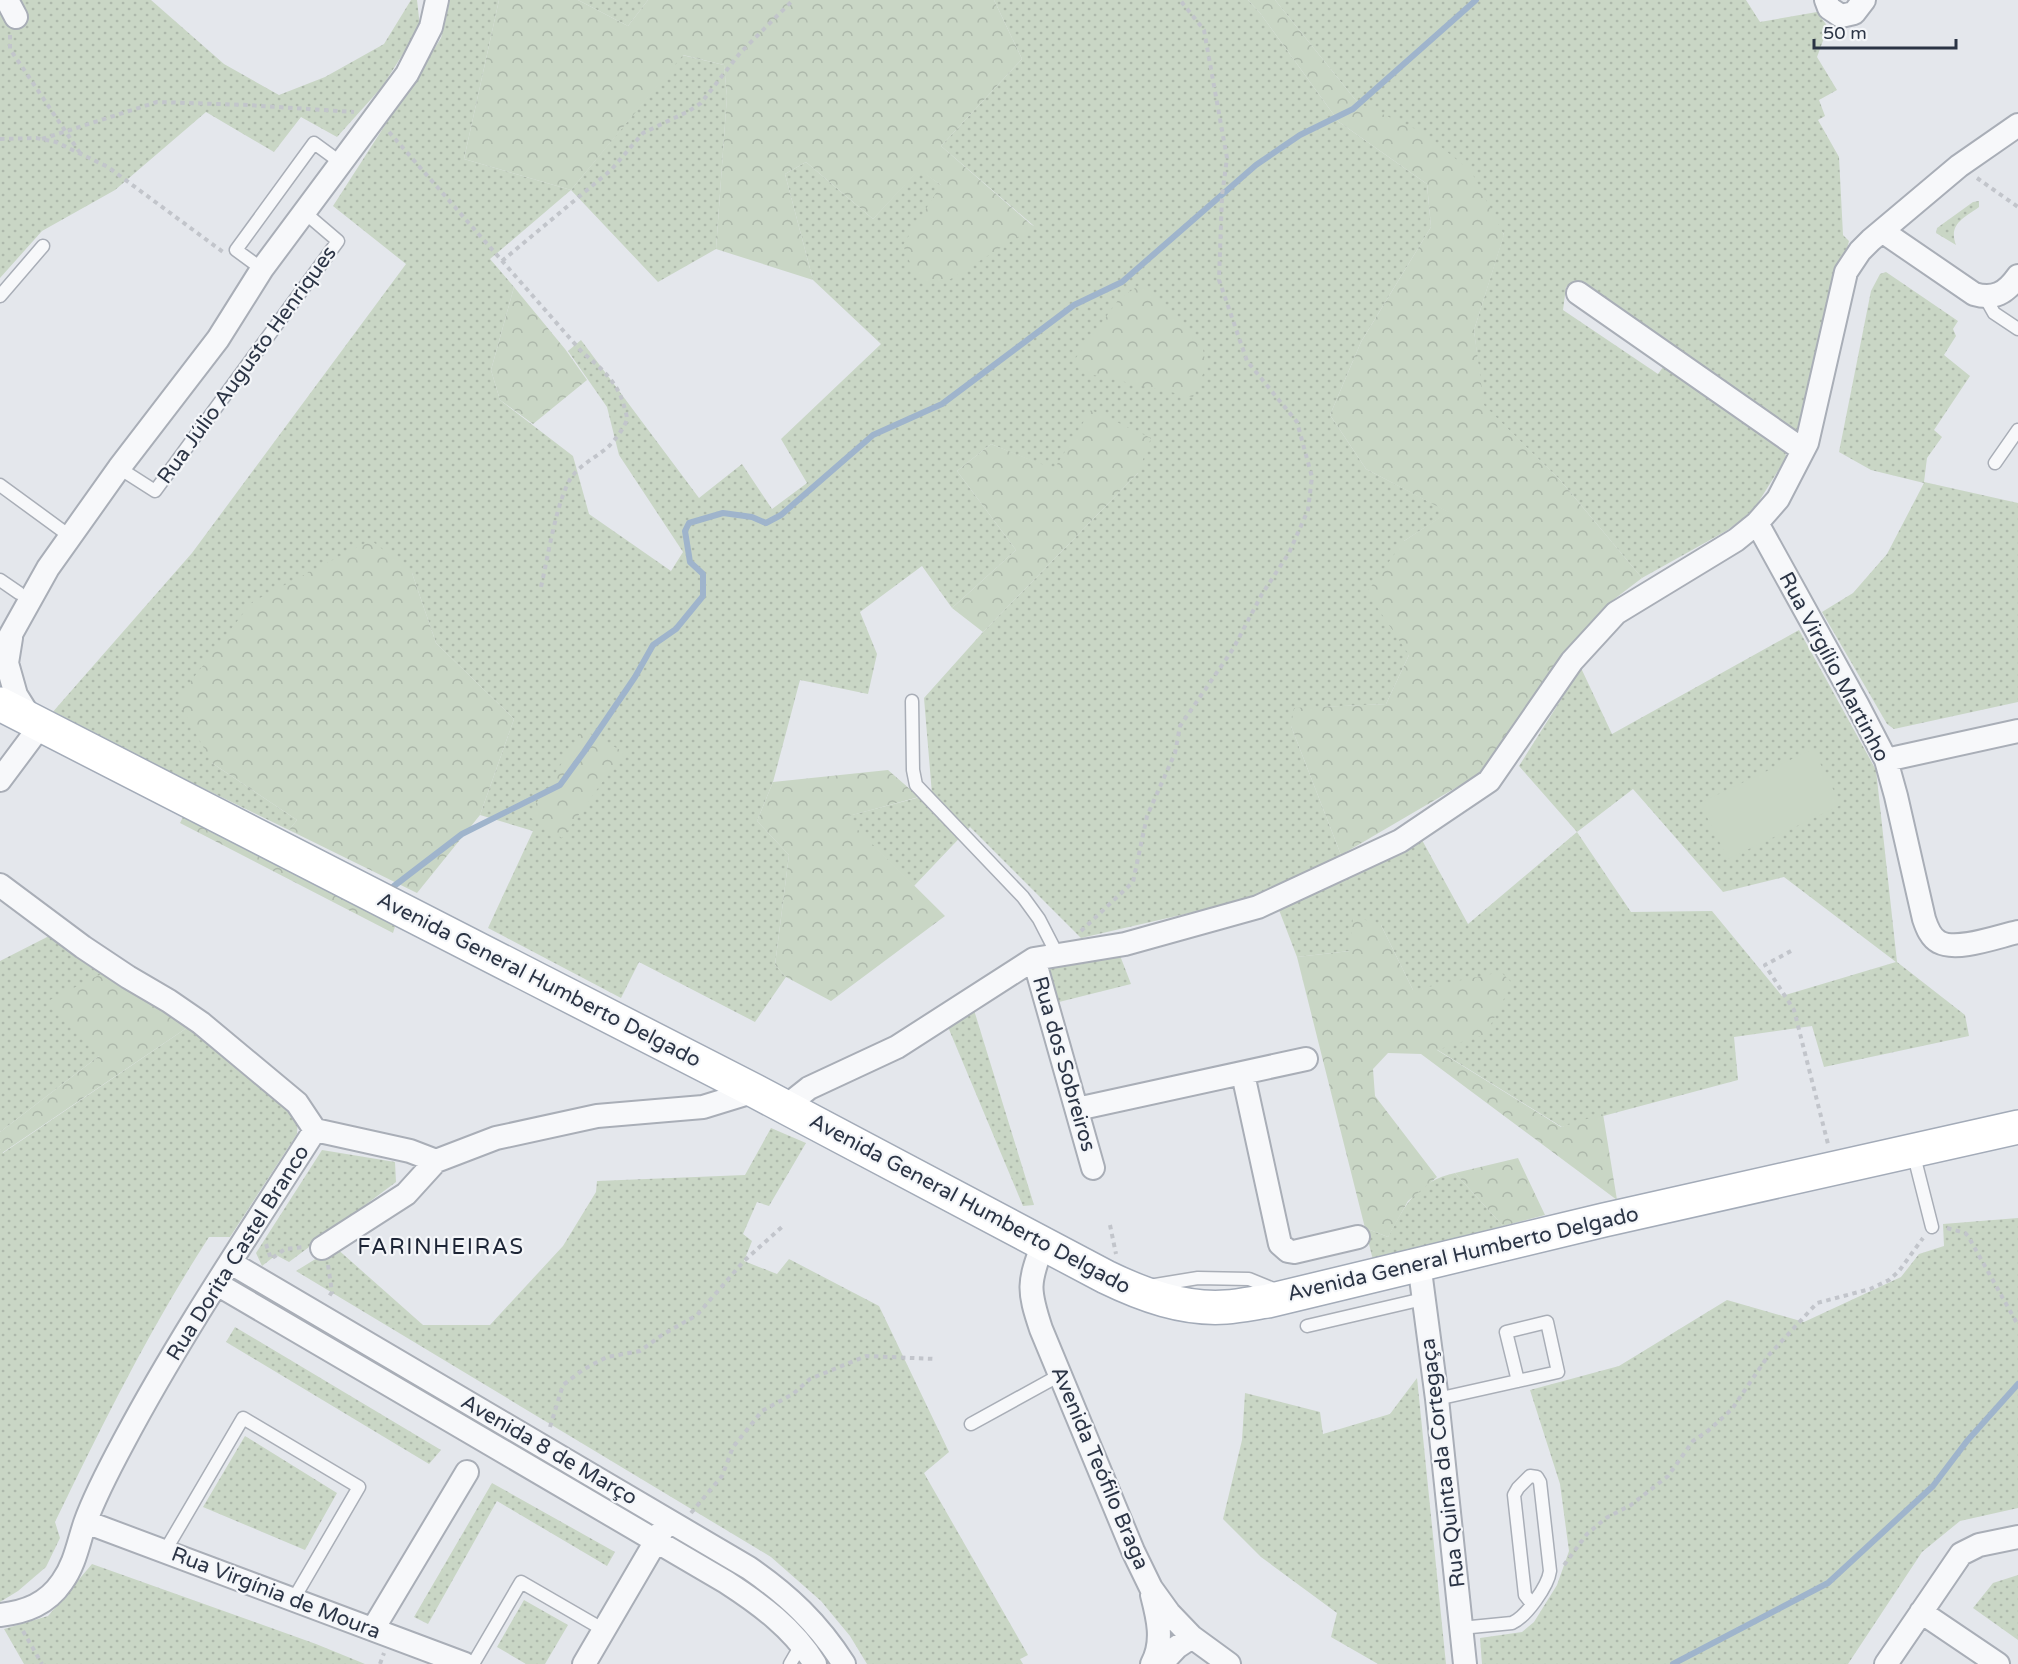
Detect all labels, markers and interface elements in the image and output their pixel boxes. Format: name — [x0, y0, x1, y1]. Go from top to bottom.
scale bar — [1814, 12, 1956, 50]
text: 50 m — [1823, 22, 1867, 44]
street label: Rua Júlio Augusto Henriques — [152, 241, 342, 489]
street label: Rua Virgílio Martinho — [1773, 568, 1895, 766]
street label: Avenida General Humberto Delgado — [373, 887, 705, 1073]
street label: Rua dos Sobreiros — [1027, 974, 1101, 1154]
street label: Avenida General Humberto Delgado — [805, 1109, 1135, 1299]
street label: Rua Dorita Castel Branco — [161, 1141, 315, 1365]
street label: Avenida General Humberto Delgado — [1285, 1201, 1641, 1307]
district label: FARINHEIRAS — [357, 1234, 525, 1260]
street label: Rua Quinta da Cortegaça — [1415, 1337, 1471, 1589]
street label: Avenida Teófilo Braga — [1046, 1363, 1154, 1573]
street label: Avenida 8 de Março — [456, 1389, 642, 1511]
street label: Rua Virgínia de Moura — [168, 1542, 384, 1644]

